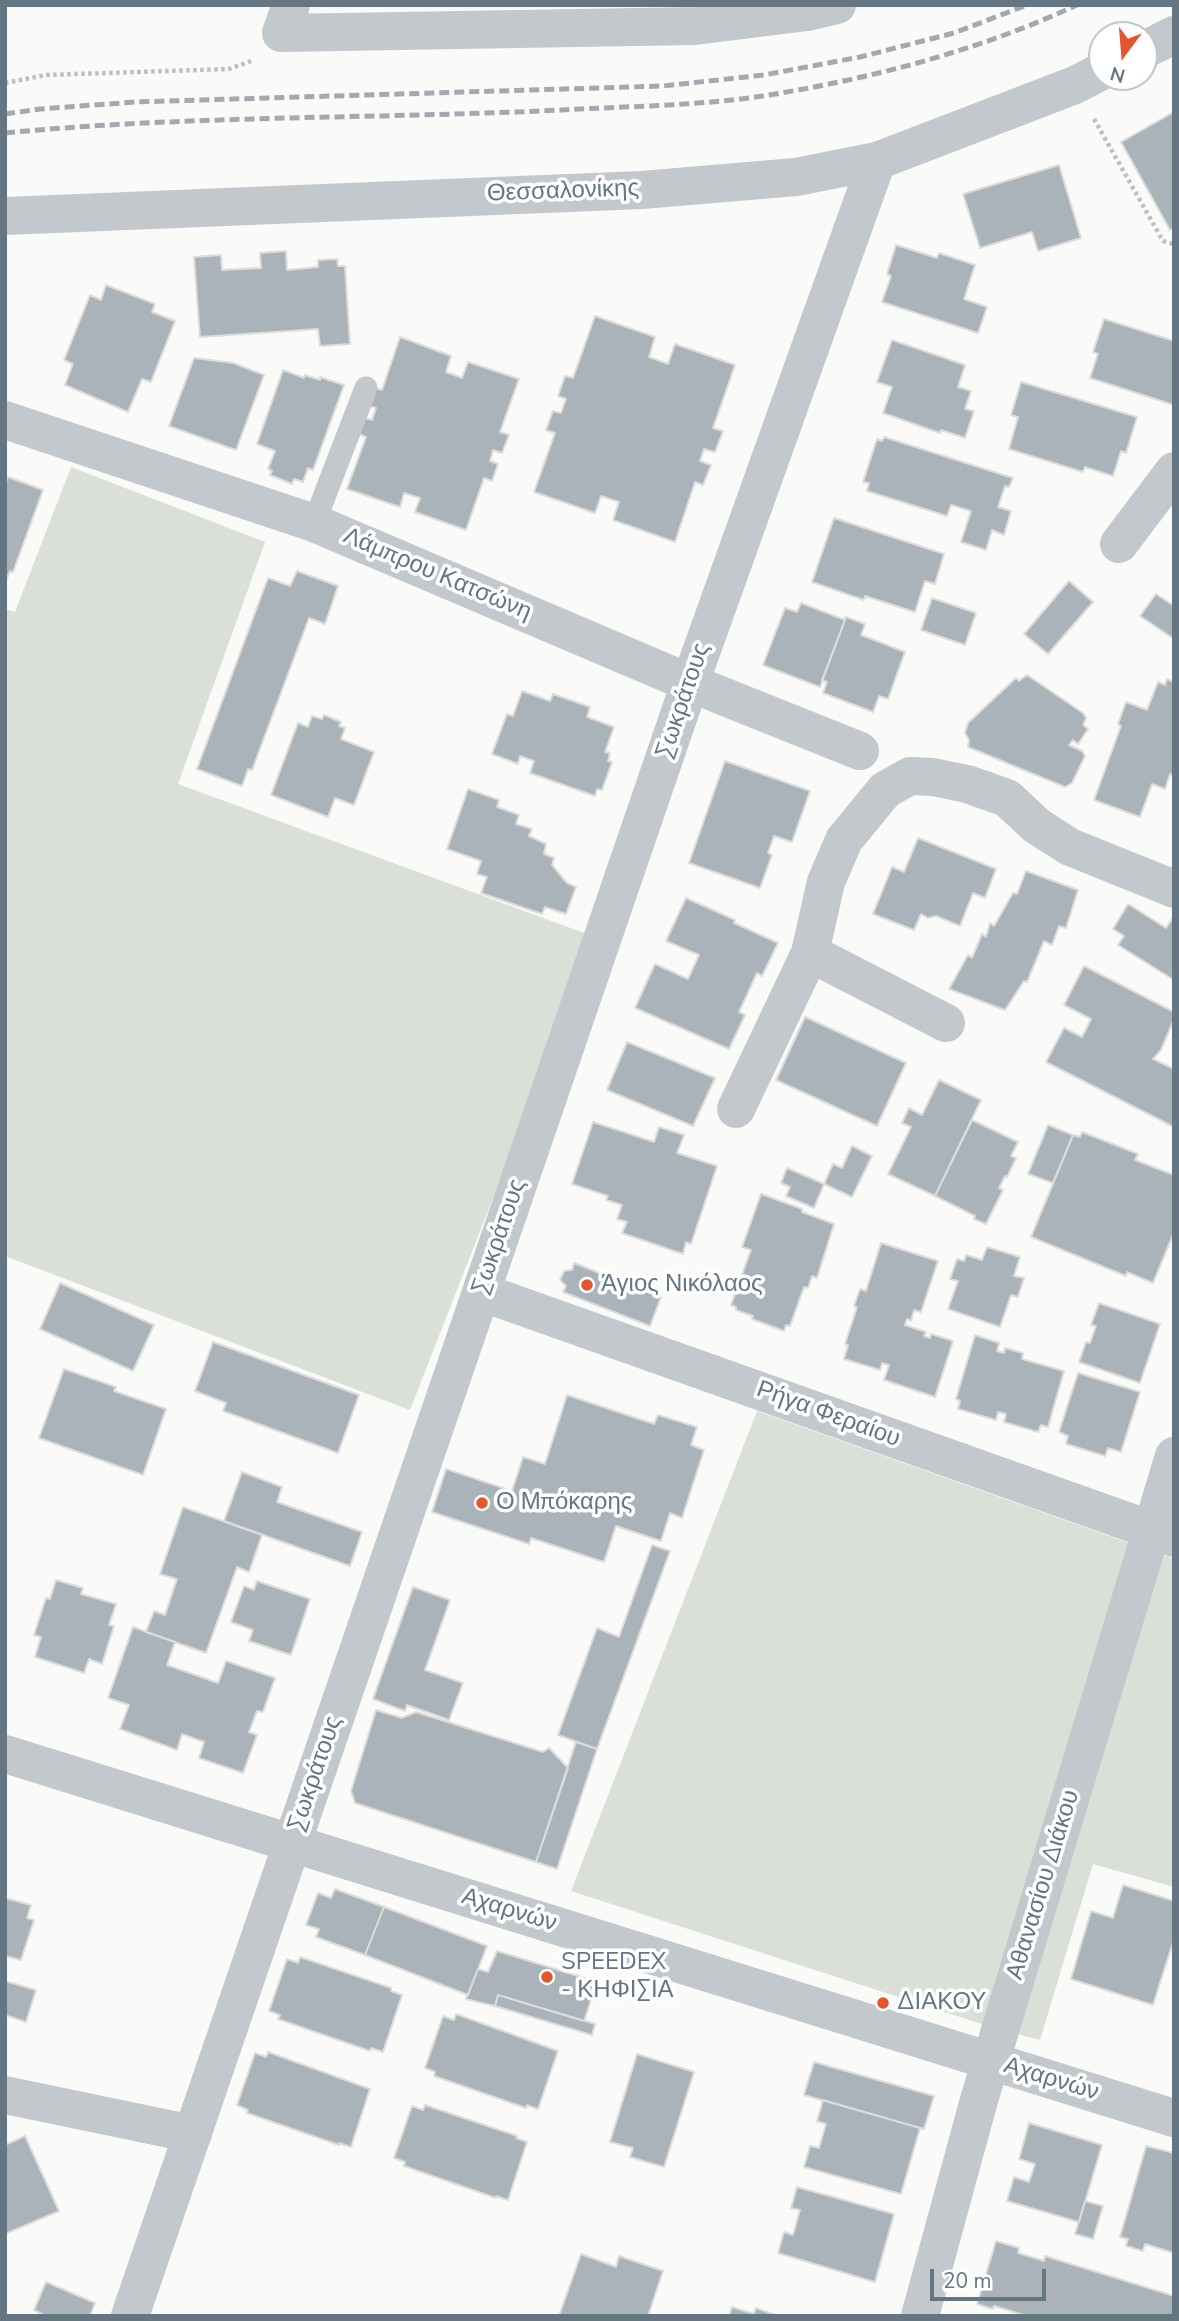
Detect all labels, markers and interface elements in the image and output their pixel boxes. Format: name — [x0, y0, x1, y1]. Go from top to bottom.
north arrow — [1088, 21, 1158, 91]
text: N — [1107, 60, 1128, 89]
street label: Θεσσαλονίκης — [486, 175, 640, 209]
street label: Λάμπρου Κατσώνη — [339, 522, 535, 628]
street label: Σωκράτους — [651, 640, 717, 762]
street label: Σωκράτους — [467, 1176, 533, 1298]
place label: Άγιος Νικόλαος — [601, 1271, 763, 1299]
marker: Άγιος Νικόλαος — [579, 1277, 595, 1293]
street label: Ρήγα Φεραίου — [752, 1376, 904, 1454]
place label: Ο Μπόκαρης — [496, 1489, 632, 1517]
marker: Ο Μπόκαρης — [474, 1495, 490, 1511]
street label: Σωκράτους — [283, 1713, 349, 1835]
street label: Αθανασίου Διάκου — [1001, 1787, 1087, 1983]
street label: Αχαρνών — [458, 1883, 560, 1939]
place label: SPEEDEX - ΚΗΦΙΣΙΑ — [561, 1949, 674, 2005]
marker: SPEEDEX - ΚΗΦΙΣΙΑ — [539, 1969, 555, 1985]
place label: ΔΙΑΚΟΥ — [897, 1989, 986, 2017]
marker: ΔΙΑΚΟΥ — [875, 1995, 891, 2011]
street label: Αχαρνών — [1000, 2052, 1102, 2108]
scale bar — [934, 2254, 1050, 2298]
text: 20 m — [943, 2267, 992, 2295]

